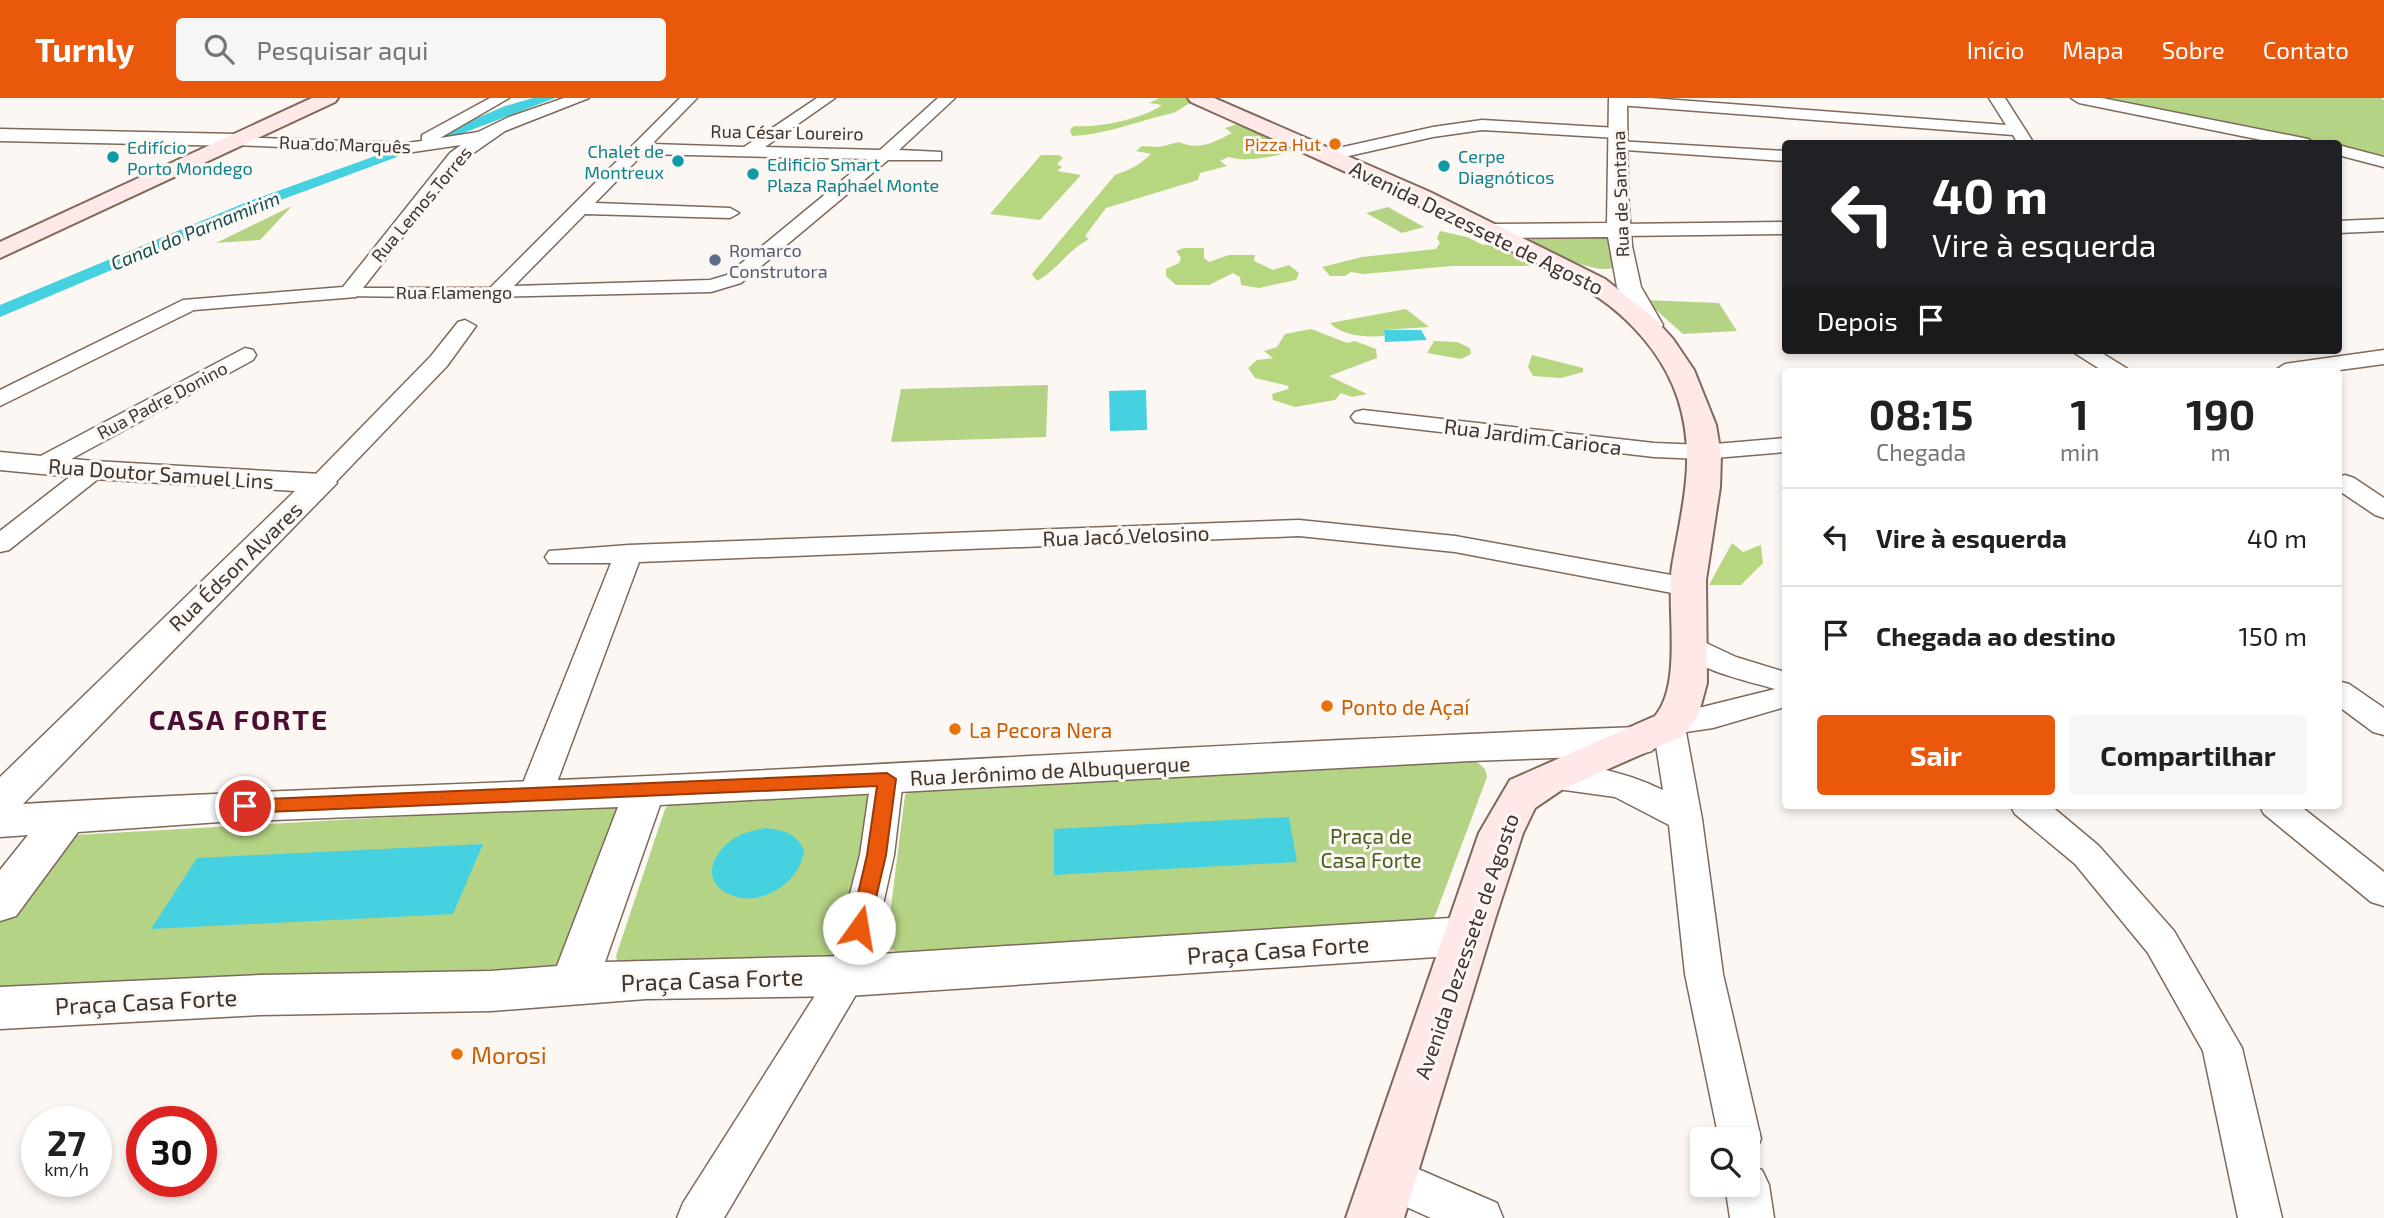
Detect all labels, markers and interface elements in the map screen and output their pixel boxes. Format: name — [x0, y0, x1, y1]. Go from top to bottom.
search box — [176, 18, 666, 81]
text: Turnly — [35, 29, 134, 69]
icon: search — [200, 30, 238, 68]
text: Pesquisar aqui — [256, 34, 428, 65]
text: Início — [1967, 35, 2024, 64]
text: Mapa — [2062, 35, 2124, 64]
text: Sobre — [2162, 35, 2225, 64]
text: Contato — [2263, 35, 2349, 64]
street label: Rua César Loureiro — [710, 120, 864, 144]
street label: Rua de Santana — [1607, 130, 1633, 258]
street label: Rua do Marquês — [279, 131, 411, 157]
place label: Pizza Hut — [1245, 133, 1321, 155]
place label: Edifício Porto Mondego — [127, 136, 253, 179]
marker: Pizza Hut — [1327, 136, 1343, 152]
place label: Chalet de Montreux — [584, 140, 664, 183]
street label: Rua Lemos Torres — [366, 142, 476, 266]
place label: Cerpe Diagnóticos — [1458, 145, 1554, 188]
marker: Edifício Porto Mondego — [105, 149, 121, 165]
marker: Chalet de Montreux — [670, 153, 686, 169]
place label: Edificio Smart Plaza Raphael Monte — [767, 153, 939, 196]
street label: Avenida Dezessete de Agosto — [1346, 155, 1608, 299]
marker: Cerpe Diagnóticos — [1436, 158, 1452, 174]
text: 40 m — [1932, 165, 2048, 224]
marker: Edificio Smart Plaza Raphael Monte — [745, 166, 761, 182]
icon: left — [1817, 168, 1908, 259]
water label: Canal do Parnamirim — [107, 186, 283, 274]
text: Vire à esquerda — [1932, 225, 2156, 263]
place label: Romarco Construtora — [729, 239, 828, 282]
marker: Romarco Construtora — [707, 252, 723, 268]
street label: Rua Flamengo — [396, 281, 512, 303]
icon: arrive — [1912, 301, 1950, 339]
text: Depois — [1817, 305, 1898, 336]
street label: Rua Padre Donino — [93, 356, 231, 444]
text: 08:15 — [1869, 388, 1973, 438]
text: 1 — [2071, 388, 2089, 438]
text: 190 — [2186, 388, 2255, 438]
street label: Rua Jardim Carioca — [1443, 413, 1623, 459]
text: Chegada — [1876, 438, 1966, 466]
text: min — [2060, 438, 2099, 466]
text: m — [2211, 438, 2231, 466]
street label: Rua Doutor Samuel Lins — [47, 453, 275, 493]
street label: Rua Édson Alvares — [163, 496, 307, 636]
icon: left — [1817, 518, 1855, 556]
street label: Rua Jacó Velosino — [1042, 520, 1210, 550]
text: Vire à esquerda — [1876, 522, 2067, 553]
text: 40 m — [2247, 522, 2307, 553]
icon: arrive — [1817, 616, 1855, 654]
text: Chegada ao destino — [1876, 620, 2116, 651]
text: 150 m — [2238, 620, 2307, 651]
place label: Ponto de Açaí — [1341, 694, 1470, 721]
marker: Ponto de Açaí — [1319, 698, 1335, 714]
district label: CASA FORTE — [149, 702, 329, 736]
button: Sair — [1817, 715, 2055, 795]
button: Compartilhar — [2069, 715, 2307, 795]
place label: La Pecora Nera — [969, 717, 1112, 742]
marker: La Pecora Nera — [947, 721, 963, 737]
street label: Rua Jerônimo de Albuquerque — [909, 750, 1191, 790]
pin — [215, 776, 275, 836]
icon: arrive — [226, 787, 264, 825]
street label: Avenida Dezessete de Agosto — [1409, 810, 1523, 1082]
park label: Praça de Casa Forte — [1321, 823, 1422, 872]
position arrow — [822, 891, 896, 965]
street label: Praça Casa Forte — [1186, 928, 1370, 971]
street label: Praça Casa Forte — [620, 961, 804, 998]
street label: Praça Casa Forte — [54, 982, 238, 1021]
place label: Morosi — [471, 1040, 547, 1069]
marker: Morosi — [449, 1046, 465, 1062]
speed limit sign: 30 — [126, 1106, 217, 1197]
text: 27 — [47, 1121, 86, 1163]
map controls — [1690, 1127, 1760, 1197]
button: search — [1690, 1127, 1760, 1197]
text: km/h — [44, 1158, 89, 1180]

